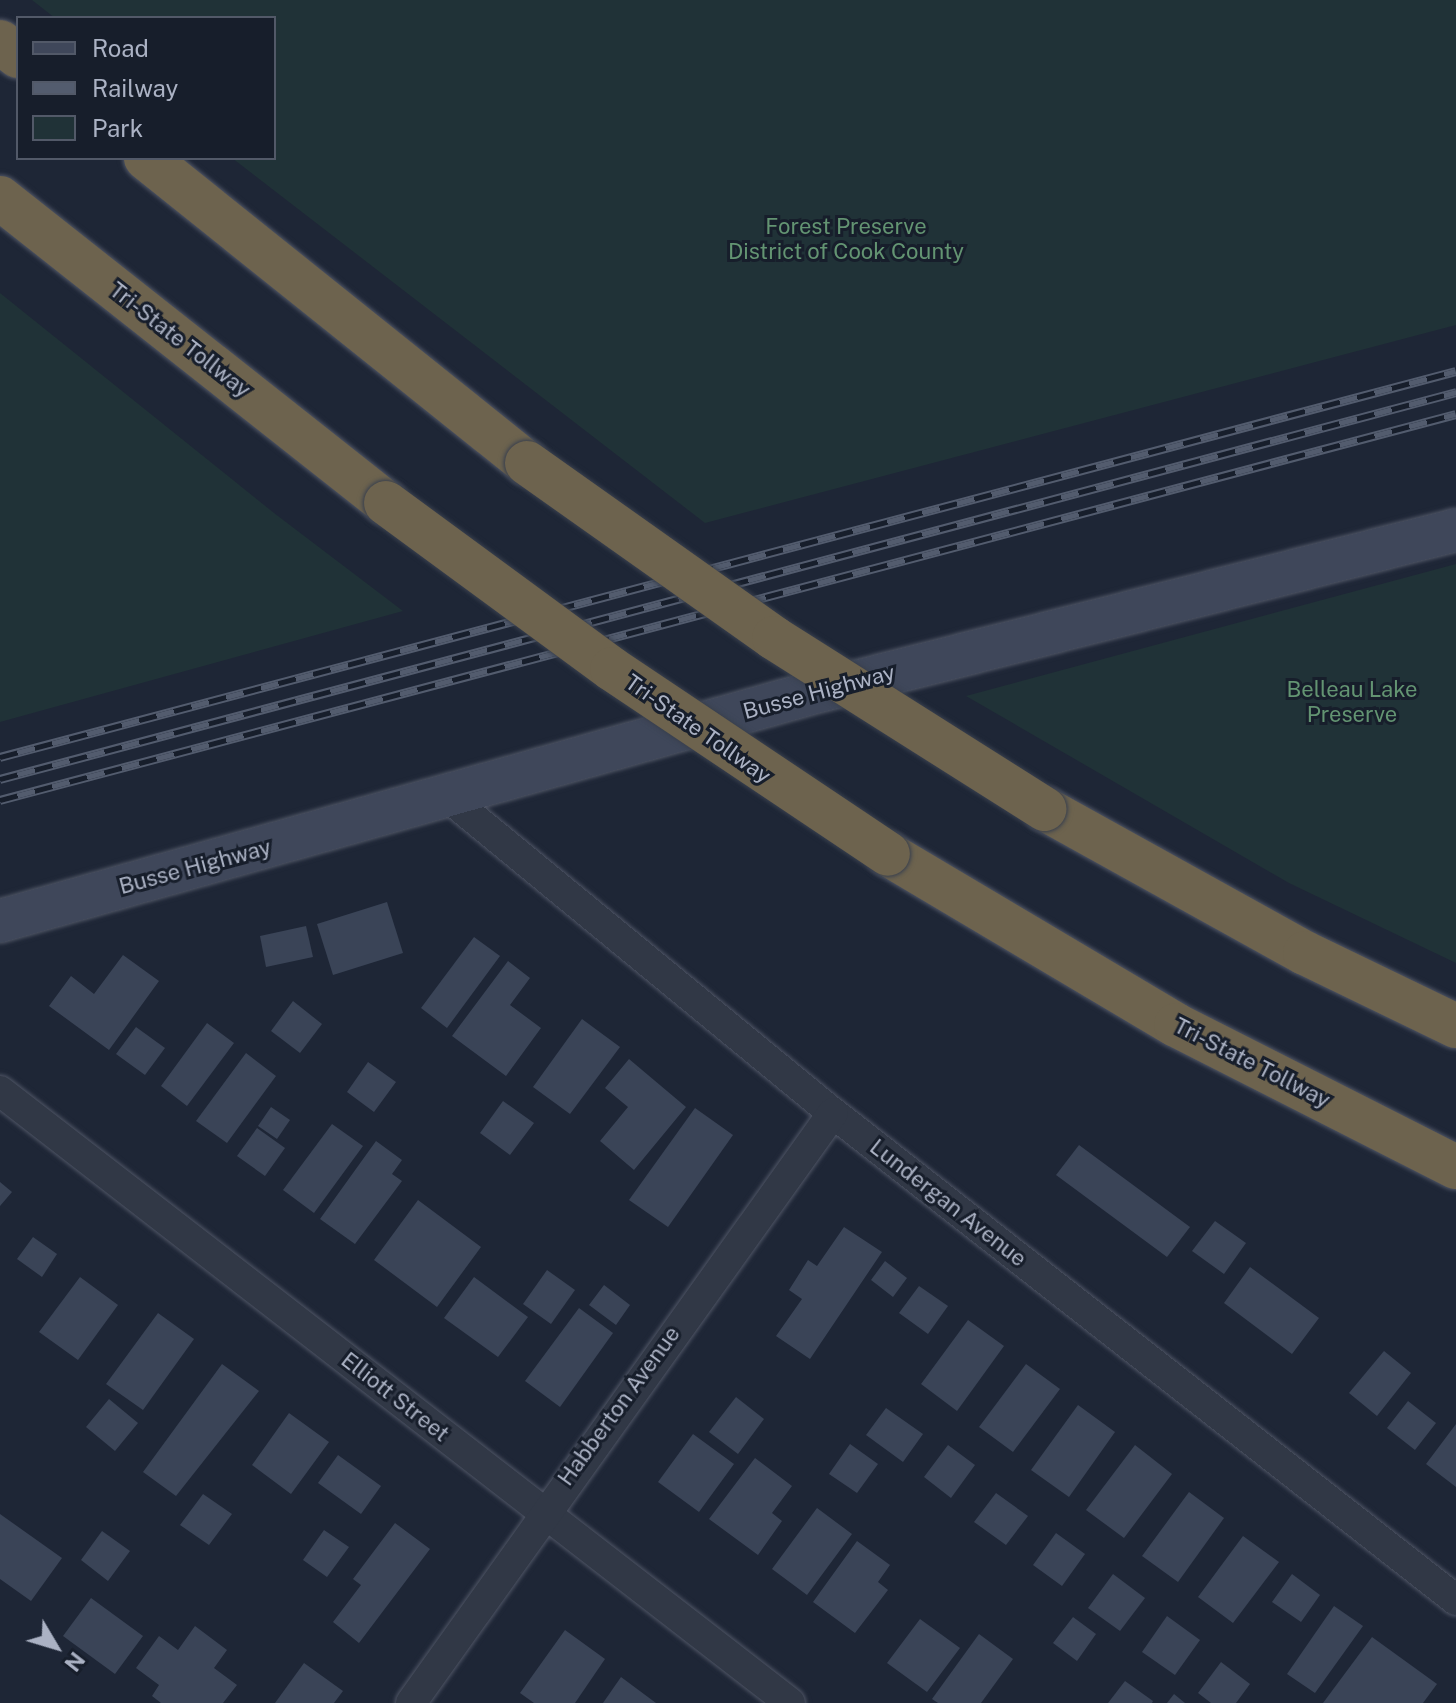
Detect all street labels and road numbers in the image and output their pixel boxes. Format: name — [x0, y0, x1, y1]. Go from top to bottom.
street label: Tri-State Tollway — [104, 277, 256, 403]
street label: Busse Highway — [740, 659, 898, 725]
street label: Tri-State Tollway — [620, 669, 776, 789]
street label: Busse Highway — [116, 834, 274, 900]
street label: Tri-State Tollway — [1169, 1012, 1335, 1114]
street label: Lundergan Avenue — [864, 1134, 1032, 1272]
street label: Habberton Avenue — [552, 1321, 686, 1491]
street label: Elliott Street — [336, 1347, 454, 1447]

